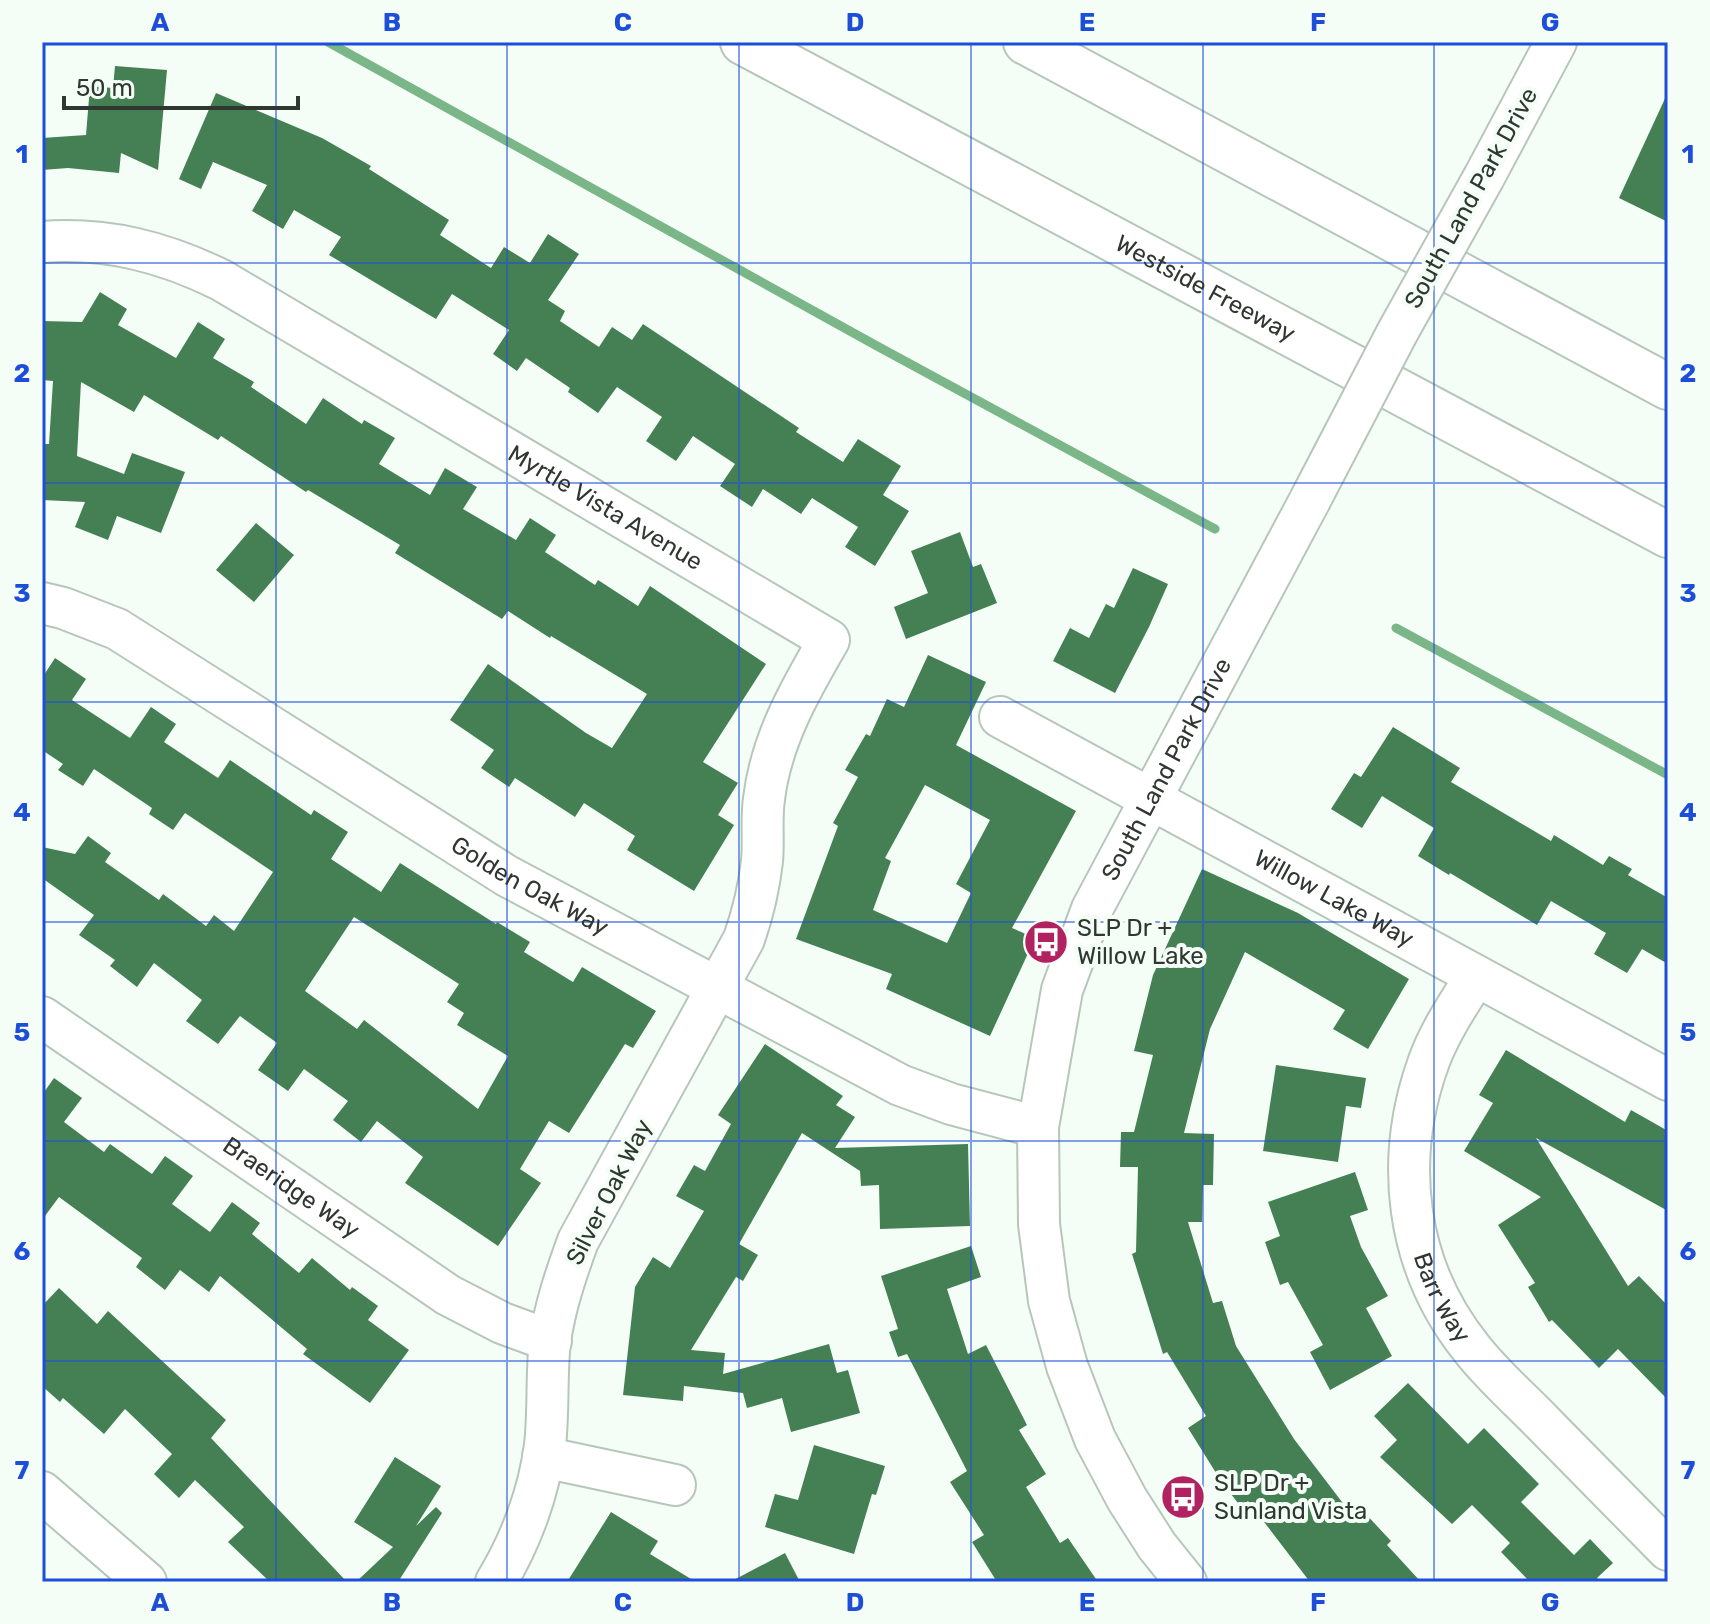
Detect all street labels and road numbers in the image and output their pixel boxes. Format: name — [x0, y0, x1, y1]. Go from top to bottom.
street label: South Land Park Drive — [1399, 83, 1543, 313]
street label: Westside Freeway — [1111, 229, 1300, 348]
street label: Myrtle Vista Avenue — [503, 439, 708, 576]
street label: South Land Park Drive — [1096, 653, 1237, 885]
street label: Golden Oak Way — [446, 830, 613, 941]
street label: Willow Lake Way — [1249, 844, 1418, 953]
street label: Silver Oak Way — [560, 1115, 658, 1269]
street label: Braeridge Way — [218, 1131, 365, 1244]
street label: Barr Way — [1408, 1249, 1476, 1348]

